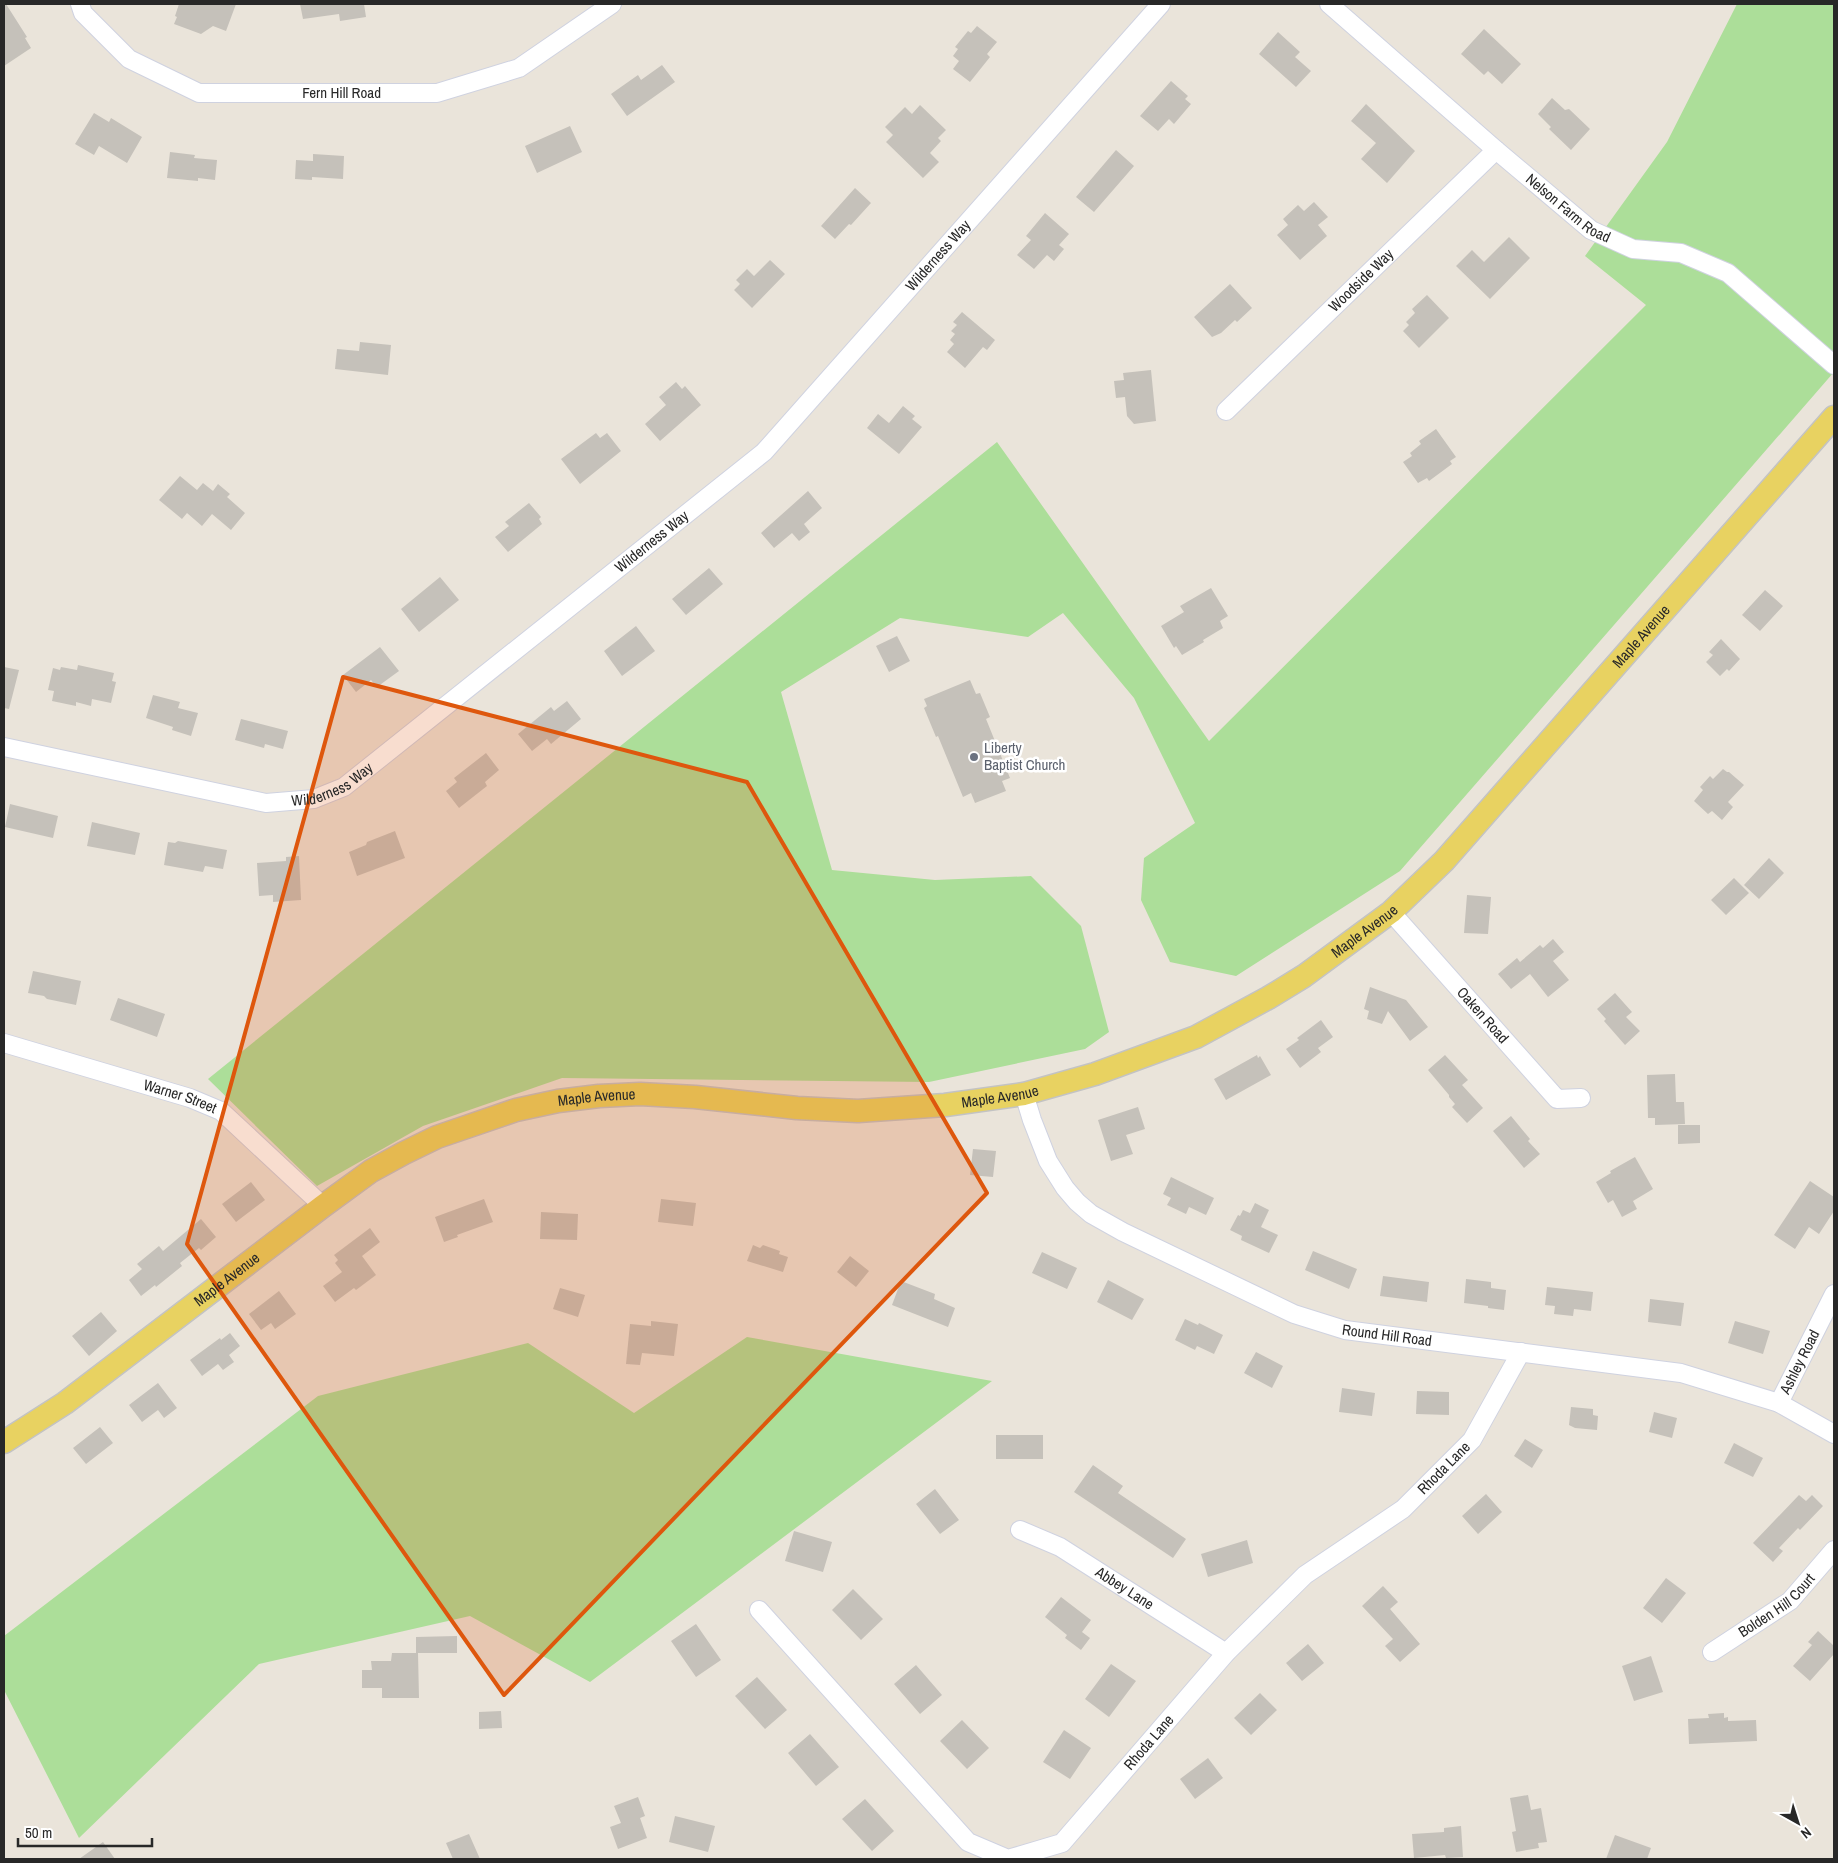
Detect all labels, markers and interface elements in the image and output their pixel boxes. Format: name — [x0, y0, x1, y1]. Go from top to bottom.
street label: Fern Hill Road — [302, 82, 381, 103]
street label: Nelson Farm Road — [1522, 169, 1614, 247]
street label: Wilderness Way — [900, 214, 976, 296]
street label: Woodside Way — [1324, 243, 1398, 316]
street label: Wilderness Way — [610, 505, 693, 577]
street label: Maple Avenue — [1607, 600, 1675, 672]
place label: Liberty Baptist Church — [984, 737, 1065, 775]
marker: Liberty Baptist Church — [968, 751, 980, 763]
street label: Wilderness Way — [290, 757, 378, 811]
street label: Maple Avenue — [1327, 900, 1403, 962]
street label: Oaken Road — [1452, 982, 1514, 1048]
street label: Warner Street — [141, 1074, 221, 1118]
street label: Maple Avenue — [960, 1079, 1041, 1113]
street label: Maple Avenue — [557, 1083, 636, 1111]
street label: Maple Avenue — [189, 1247, 264, 1311]
street label: Round Hill Road — [1341, 1319, 1433, 1351]
street label: Ashley Road — [1774, 1326, 1824, 1398]
street label: Rhoda Lane — [1412, 1437, 1475, 1499]
street label: Abbey Lane — [1091, 1561, 1158, 1614]
street label: Bolden Hill Court — [1734, 1568, 1820, 1642]
street label: Rhoda Lane — [1119, 1710, 1178, 1774]
north arrow — [1773, 1798, 1823, 1848]
scale bar — [18, 1816, 151, 1848]
text: 50 m — [25, 1822, 52, 1843]
text: N — [1797, 1823, 1815, 1843]

